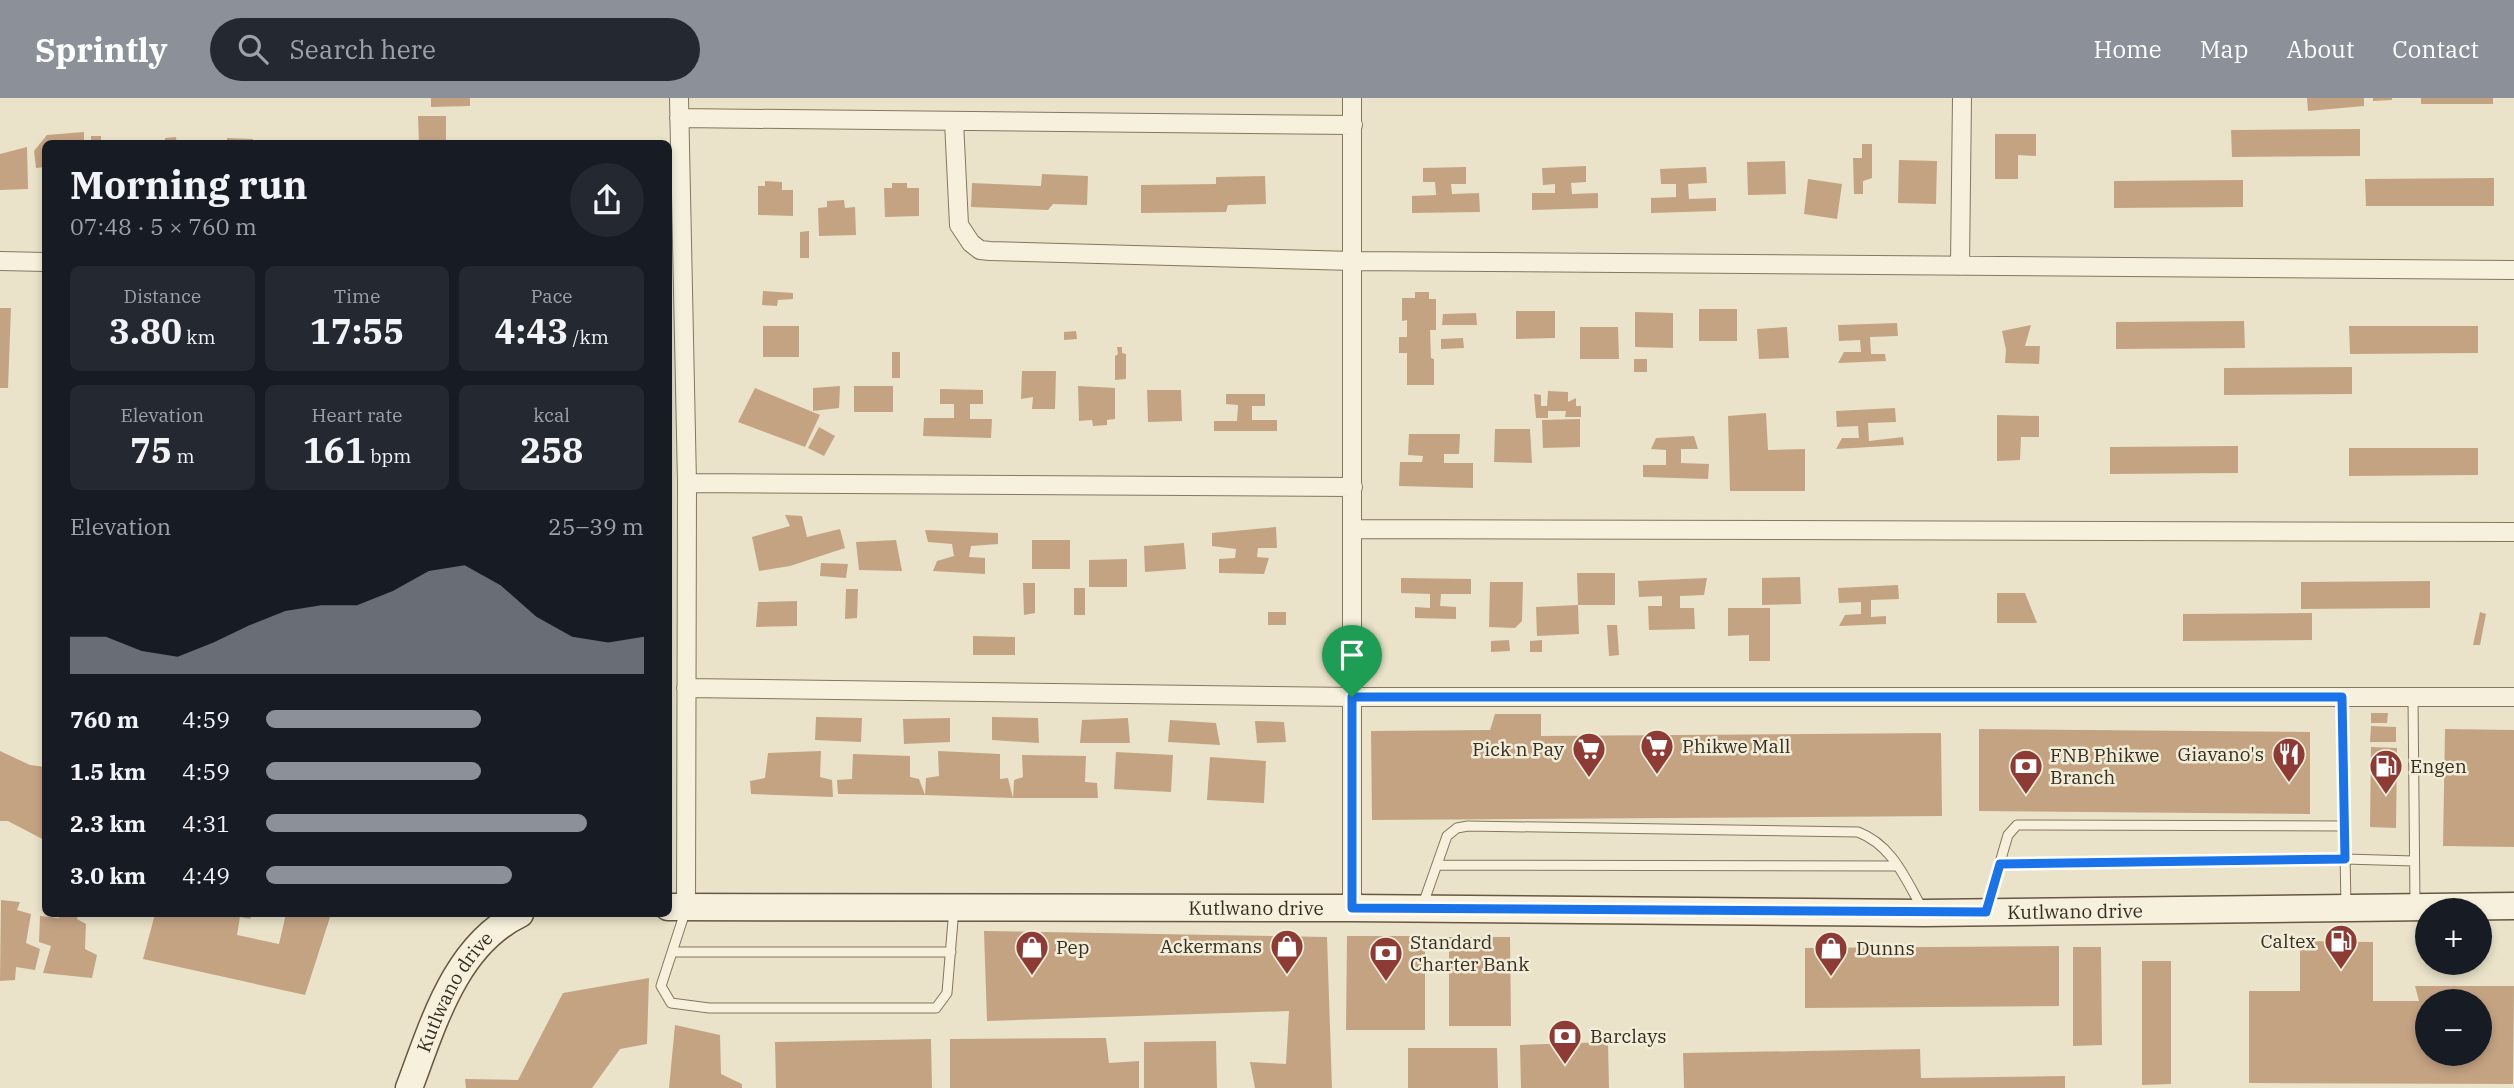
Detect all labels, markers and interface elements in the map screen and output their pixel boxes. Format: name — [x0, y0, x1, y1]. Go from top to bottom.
search box — [210, 18, 700, 81]
text: Sprintly — [35, 28, 168, 71]
icon: search — [234, 30, 272, 68]
text: Search here — [290, 32, 436, 66]
text: Home — [2094, 33, 2162, 65]
text: Map — [2200, 33, 2248, 65]
text: About — [2286, 33, 2354, 65]
text: Contact — [2392, 33, 2479, 65]
text: Morning run — [70, 160, 308, 209]
button: share — [570, 163, 644, 237]
text: 07:48 · 5 × 760 m — [70, 211, 257, 241]
text: Distance — [124, 284, 201, 308]
text: Time — [334, 284, 380, 308]
text: Pace — [531, 284, 573, 308]
text: 3.80 — [109, 308, 182, 354]
text: 17:55 — [310, 308, 404, 354]
text: 4:43 — [495, 308, 568, 354]
text: km — [182, 325, 216, 349]
text: /km — [568, 325, 609, 349]
text: Elevation — [120, 403, 204, 427]
text: Heart rate — [312, 403, 402, 427]
text: kcal — [533, 403, 570, 427]
text: 75 — [130, 427, 172, 473]
text: 161 — [303, 427, 366, 473]
text: 258 — [520, 427, 583, 473]
text: m — [172, 444, 195, 468]
text: bpm — [366, 444, 411, 468]
text: Elevation — [70, 511, 171, 541]
text: 25–39 m — [548, 511, 644, 541]
pin — [1322, 625, 1382, 697]
icon: arrive — [1333, 636, 1371, 674]
text: 760 m — [70, 704, 139, 734]
text: 4:59 — [182, 704, 230, 734]
supermarket icon: Phikwe Mall — [1638, 727, 1676, 776]
supermarket icon: Pick n Pay — [1570, 730, 1608, 779]
place label: Phikwe Mall — [1682, 734, 1791, 758]
restaurant icon: Giavano's — [2270, 735, 2308, 784]
place label: Pick n Pay — [1472, 737, 1565, 761]
place label: Giavano's — [2178, 742, 2264, 766]
place label: FNB Phikwe Branch — [2050, 743, 2159, 789]
bank icon: FNB Phikwe Branch — [2007, 747, 2045, 796]
fuel station icon: Engen — [2367, 747, 2405, 796]
place label: Engen — [2410, 754, 2467, 778]
text: 1.5 km — [70, 756, 146, 786]
text: 4:59 — [182, 756, 230, 786]
text: 2.3 km — [70, 808, 146, 838]
text: 4:31 — [182, 808, 230, 838]
text: 3.0 km — [70, 860, 146, 890]
text: 4:49 — [182, 860, 230, 890]
street label: Kutlwano drive — [1188, 896, 1324, 920]
street label: Kutlwano drive — [2007, 898, 2143, 924]
map controls — [2415, 898, 2492, 1066]
button: + — [2415, 898, 2492, 975]
fuel station icon: Caltex — [2322, 922, 2360, 971]
street label: Kutlwano drive — [411, 926, 498, 1055]
shop icon: Ackermans — [1268, 927, 1306, 976]
shop icon: Pep — [1013, 928, 1051, 977]
shop icon: Dunns — [1812, 929, 1850, 978]
place label: Caltex — [2260, 929, 2316, 953]
place label: Standard Charter Bank — [1410, 930, 1529, 976]
place label: Ackermans — [1160, 934, 1262, 958]
bank icon: Standard Charter Bank — [1367, 934, 1405, 983]
place label: Pep — [1056, 935, 1089, 959]
place label: Dunns — [1856, 936, 1915, 960]
button: − — [2415, 989, 2492, 1066]
bank icon: Barclays — [1546, 1017, 1584, 1066]
place label: Barclays — [1590, 1024, 1666, 1048]

